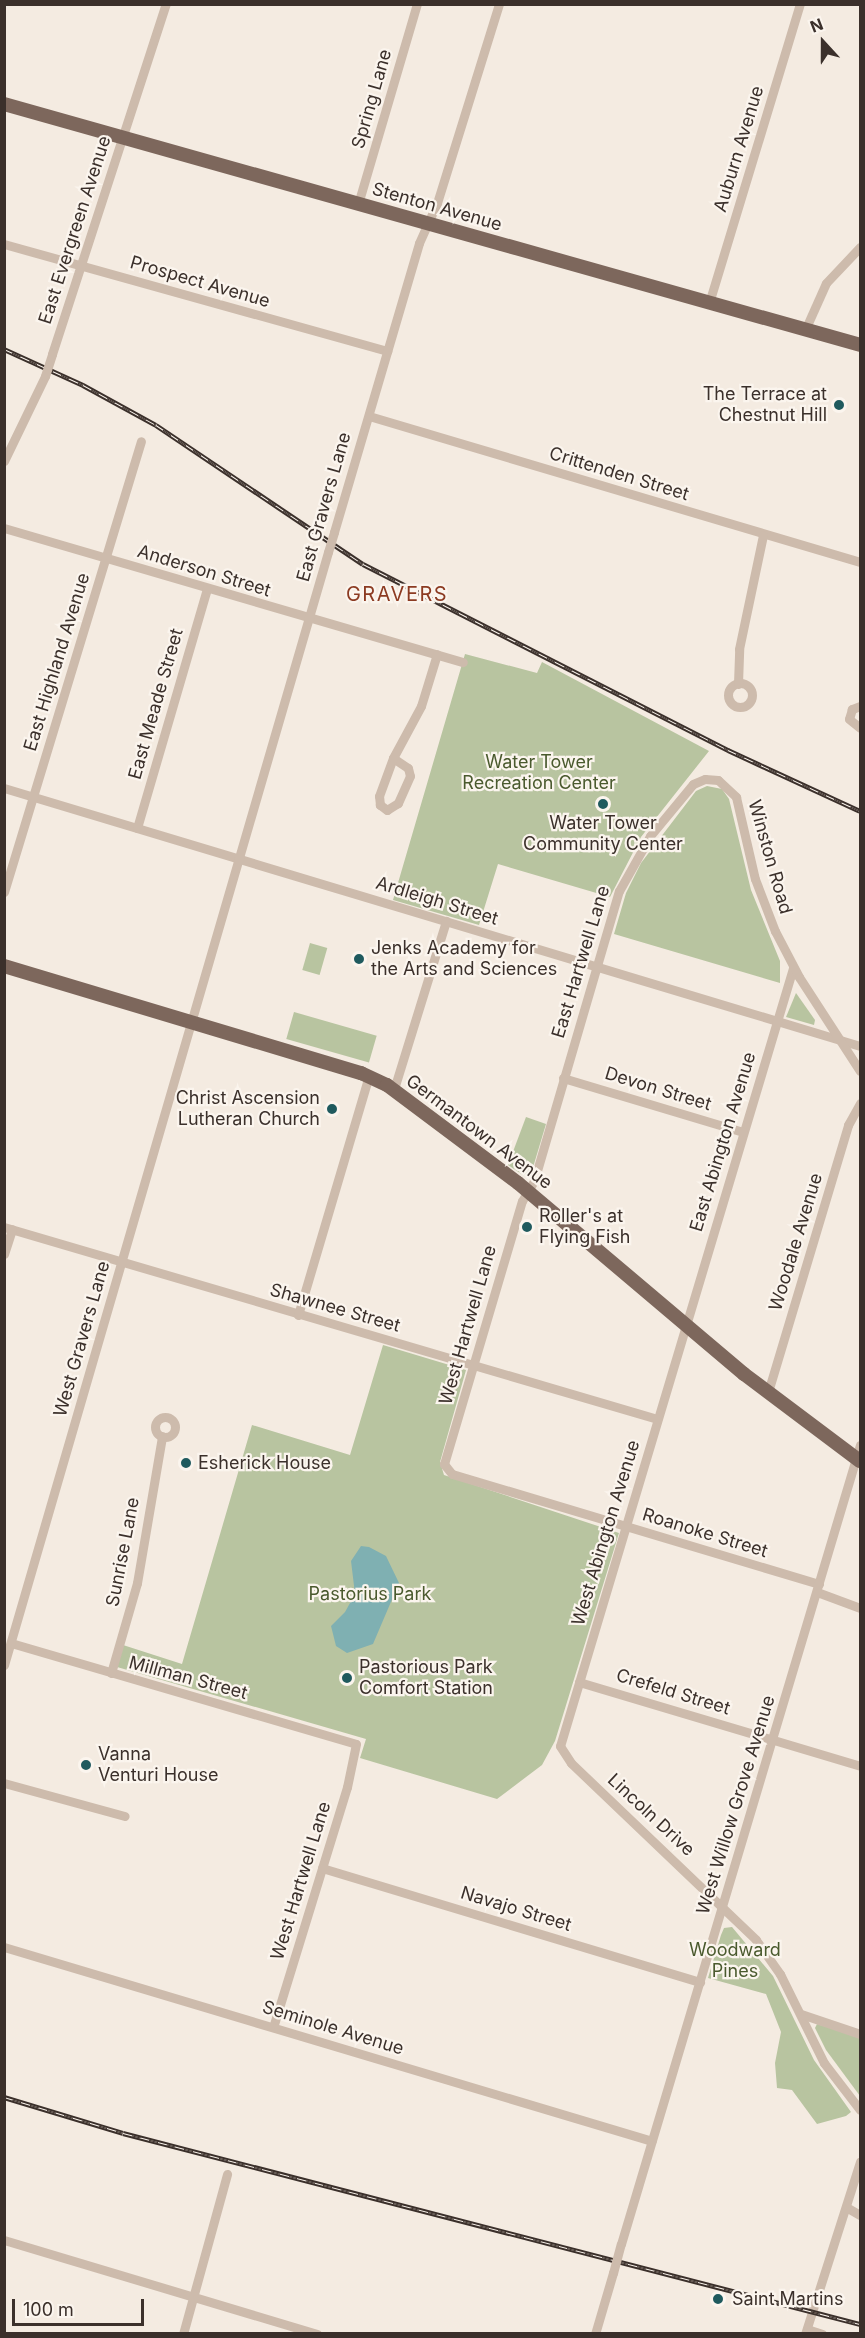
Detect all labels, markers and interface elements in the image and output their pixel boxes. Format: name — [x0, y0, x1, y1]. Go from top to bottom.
north arrow — [793, 12, 853, 72]
text: N — [807, 14, 826, 37]
street label: Spring Lane — [348, 47, 396, 151]
street label: Auburn Avenue — [710, 83, 768, 215]
street label: East Evergreen Avenue — [34, 133, 116, 327]
street label: Stenton Avenue — [370, 178, 504, 236]
street label: Prospect Avenue — [128, 252, 272, 312]
place label: The Terrace at Chestnut Hill — [703, 384, 827, 426]
marker: The Terrace at Chestnut Hill — [832, 398, 846, 412]
street label: East Gravers Lane — [292, 430, 356, 584]
street label: Crittenden Street — [547, 442, 691, 506]
street label: Anderson Street — [135, 540, 273, 602]
street label: East Highland Avenue — [20, 570, 94, 754]
district label: GRAVERS — [346, 582, 448, 606]
street label: East Meade Street — [124, 626, 188, 782]
park label: Water Tower Recreation Center — [462, 752, 616, 795]
marker: Water Tower Community Center — [596, 797, 610, 811]
street label: Winston Road — [743, 797, 797, 917]
place label: Water Tower Community Center — [523, 813, 683, 856]
street label: Ardleigh Street — [373, 872, 501, 930]
street label: East Hartwell Lane — [548, 883, 614, 1041]
place label: Jenks Academy for the Arts and Sciences — [371, 938, 557, 980]
marker: Jenks Academy for the Arts and Sciences — [352, 952, 366, 966]
street label: East Abington Avenue — [685, 1050, 761, 1234]
street label: Devon Street — [602, 1063, 714, 1115]
street label: Germantown Avenue — [402, 1070, 556, 1194]
place label: Christ Ascension Lutheran Church — [176, 1088, 320, 1130]
marker: Christ Ascension Lutheran Church — [325, 1102, 339, 1116]
street label: Woodale Avenue — [765, 1171, 827, 1313]
place label: Roller's at Flying Fish — [539, 1206, 630, 1248]
marker: Roller's at Flying Fish — [520, 1220, 534, 1234]
street label: West Hartwell Lane — [435, 1243, 501, 1407]
street label: West Gravers Lane — [49, 1259, 115, 1419]
street label: Shawnee Street — [267, 1279, 403, 1337]
street label: West Abington Avenue — [568, 1438, 644, 1628]
place label: Esherick House — [198, 1452, 331, 1474]
marker: Esherick House — [179, 1456, 193, 1470]
street label: Sunrise Lane — [102, 1496, 144, 1608]
street label: Roanoke Street — [640, 1504, 770, 1562]
park label: Pastorius Park — [309, 1583, 431, 1605]
street label: Millman Street — [126, 1652, 250, 1704]
place label: Pastorious Park Comfort Station — [359, 1657, 493, 1700]
street label: Crefeld Street — [613, 1664, 733, 1720]
marker: Pastorious Park Comfort Station — [340, 1671, 354, 1685]
street label: West Willow Grove Avenue — [692, 1693, 780, 1917]
place label: Vanna Venturi House — [98, 1744, 218, 1786]
marker: Vanna Venturi House — [79, 1758, 93, 1772]
street label: Lincoln Drive — [603, 1769, 699, 1861]
street label: West Hartwell Lane — [267, 1799, 335, 1963]
street label: Navajo Street — [458, 1882, 574, 1936]
park label: Woodward Pines — [689, 1940, 781, 1982]
street label: Seminole Avenue — [260, 1996, 406, 2060]
scale bar — [15, 2287, 147, 2325]
place label: Saint Martins — [732, 2288, 843, 2310]
marker: Saint Martins — [709, 2290, 727, 2308]
text: 100 m — [23, 2299, 74, 2320]

